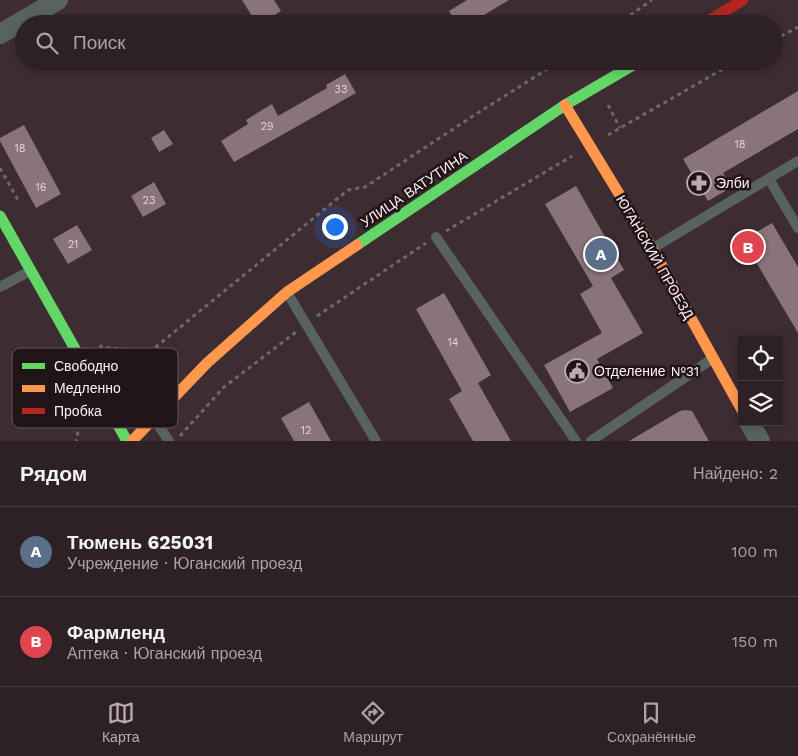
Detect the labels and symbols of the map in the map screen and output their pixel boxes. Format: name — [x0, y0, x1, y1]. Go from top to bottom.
house number: 33 — [335, 83, 347, 96]
house number: 29 — [260, 120, 274, 133]
house number: 18 — [734, 138, 746, 151]
house number: 18 — [14, 142, 26, 155]
street label: УЛИЦА ВАТУТИНА — [358, 147, 471, 231]
pharmacy icon: Элби — [686, 170, 712, 196]
place label: Элби — [716, 175, 750, 191]
house number: 16 — [36, 181, 47, 194]
street label: ЮГАНСКИЙ ПРОЕЗД — [613, 192, 698, 322]
house number: 23 — [143, 194, 155, 207]
your location — [322, 214, 348, 240]
pin: B — [732, 228, 764, 266]
pin: A — [585, 235, 617, 273]
house number: 21 — [68, 238, 78, 251]
house number: 14 — [447, 336, 459, 349]
legend — [12, 348, 178, 428]
text: Свободно — [54, 358, 119, 374]
public building icon: Отделение №31 — [564, 358, 590, 384]
place label: Отделение №31 — [594, 363, 699, 379]
text: Медленно — [54, 380, 121, 396]
text: Пробка — [54, 403, 102, 419]
house number: 12 — [301, 424, 311, 437]

